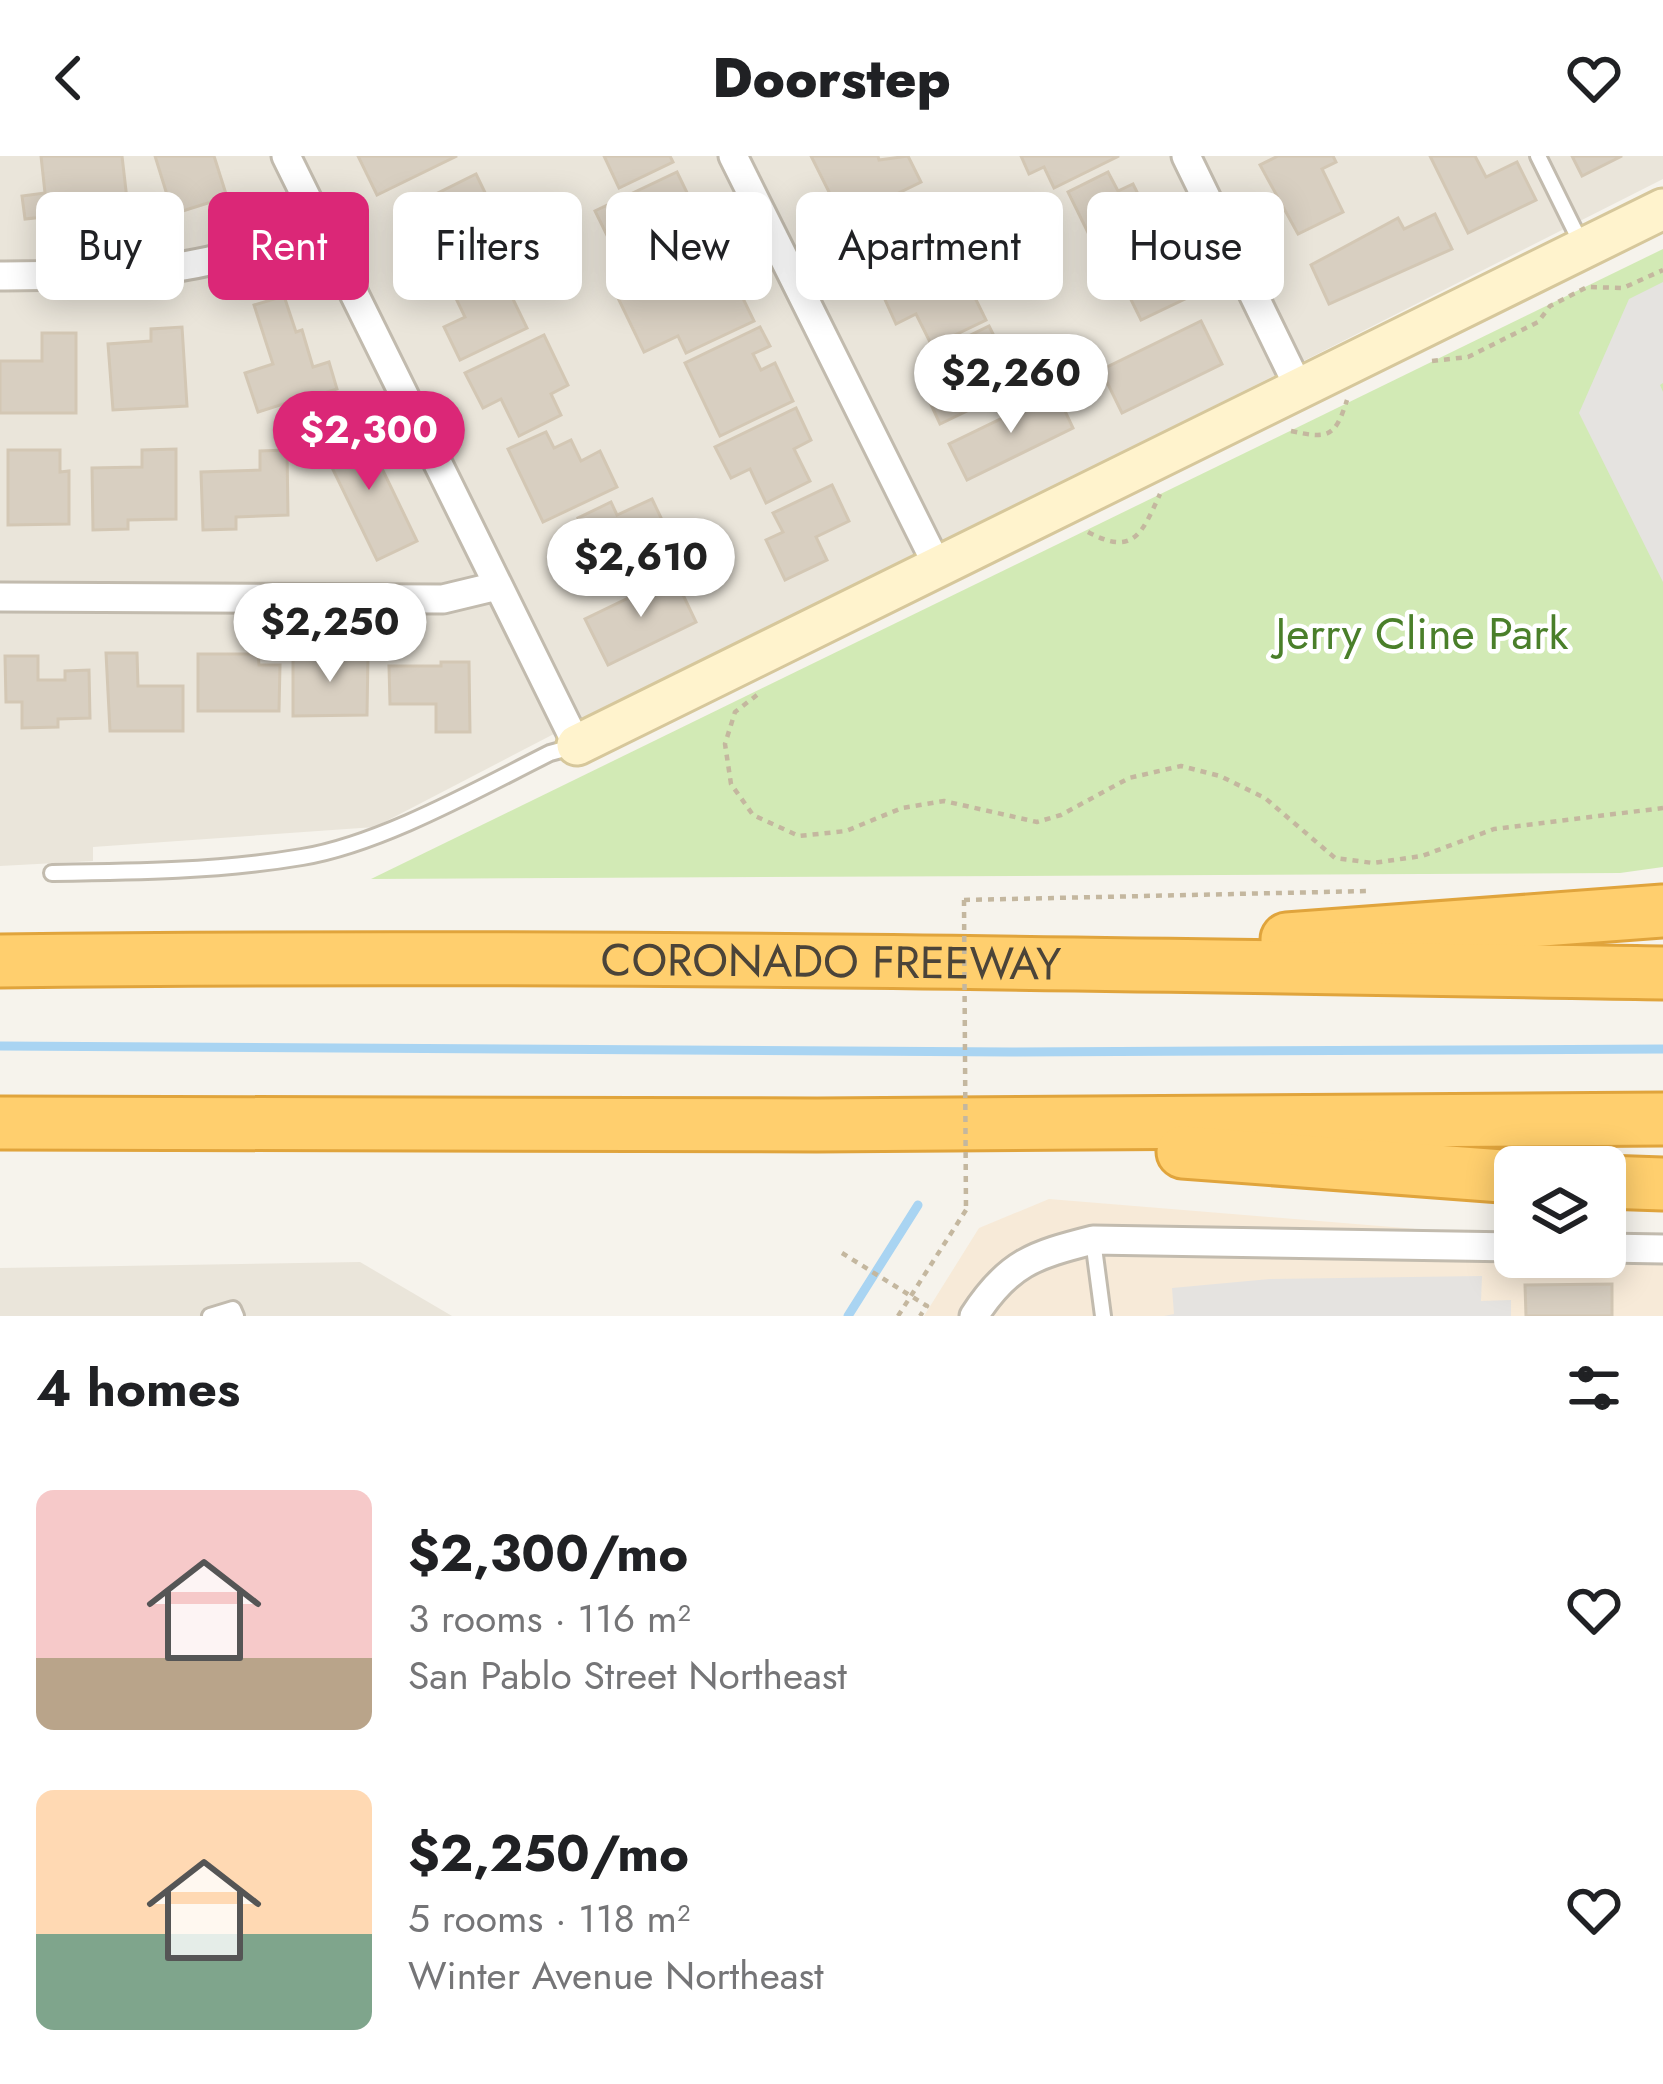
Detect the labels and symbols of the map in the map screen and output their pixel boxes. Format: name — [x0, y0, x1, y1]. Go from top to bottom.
pin: $2,260 — [913, 334, 1109, 436]
pin: $2,300 — [271, 391, 467, 493]
pin: $2,610 — [543, 518, 739, 620]
pin: $2,250 — [232, 583, 428, 685]
park label: Jerry Cline Park — [1271, 601, 1569, 666]
street label: CORONADO FREEWAY — [601, 927, 1062, 996]

